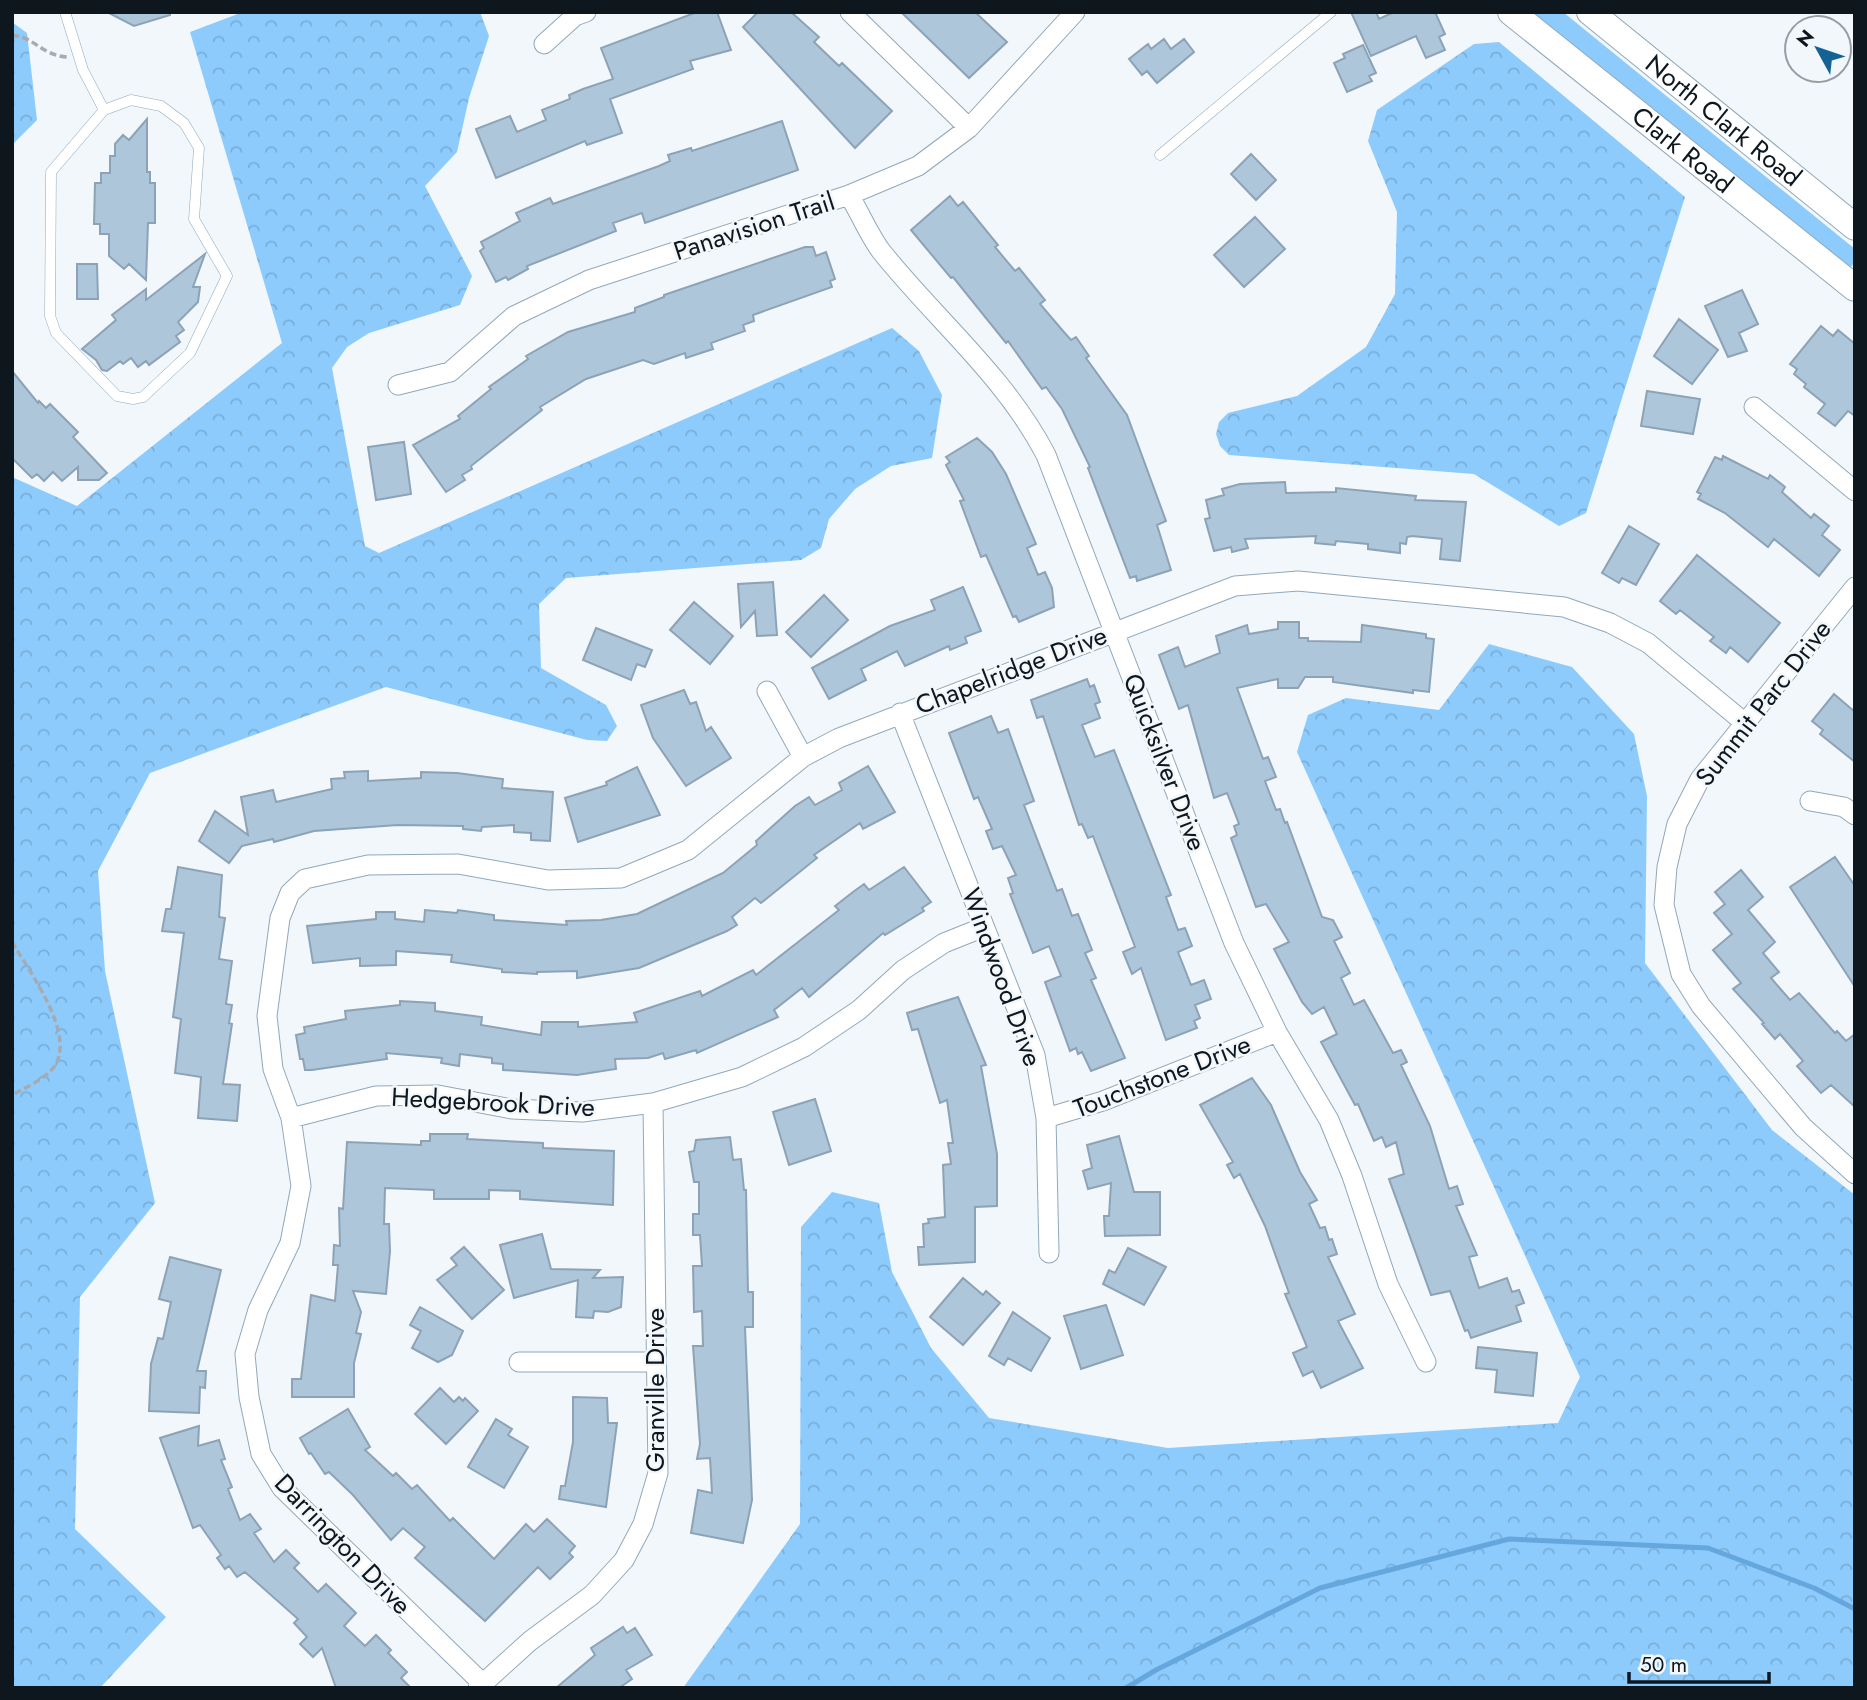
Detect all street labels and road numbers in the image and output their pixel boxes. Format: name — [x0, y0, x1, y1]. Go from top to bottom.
street label: North Clark Road — [1638, 48, 1806, 192]
street label: Clark Road — [1626, 100, 1740, 200]
street label: Panavision Trail — [669, 182, 839, 270]
street label: Summit Parc Drive — [1686, 612, 1840, 794]
street label: Chapelridge Drive — [910, 616, 1112, 724]
street label: Quicksilver Drive — [1114, 668, 1216, 856]
street label: Windwood Drive — [952, 883, 1052, 1071]
street label: Touchstone Drive — [1068, 1025, 1256, 1127]
street label: Hedgebrook Drive — [390, 1078, 596, 1126]
street label: Granville Drive — [636, 1308, 674, 1472]
street label: Darrington Drive — [266, 1465, 420, 1623]

